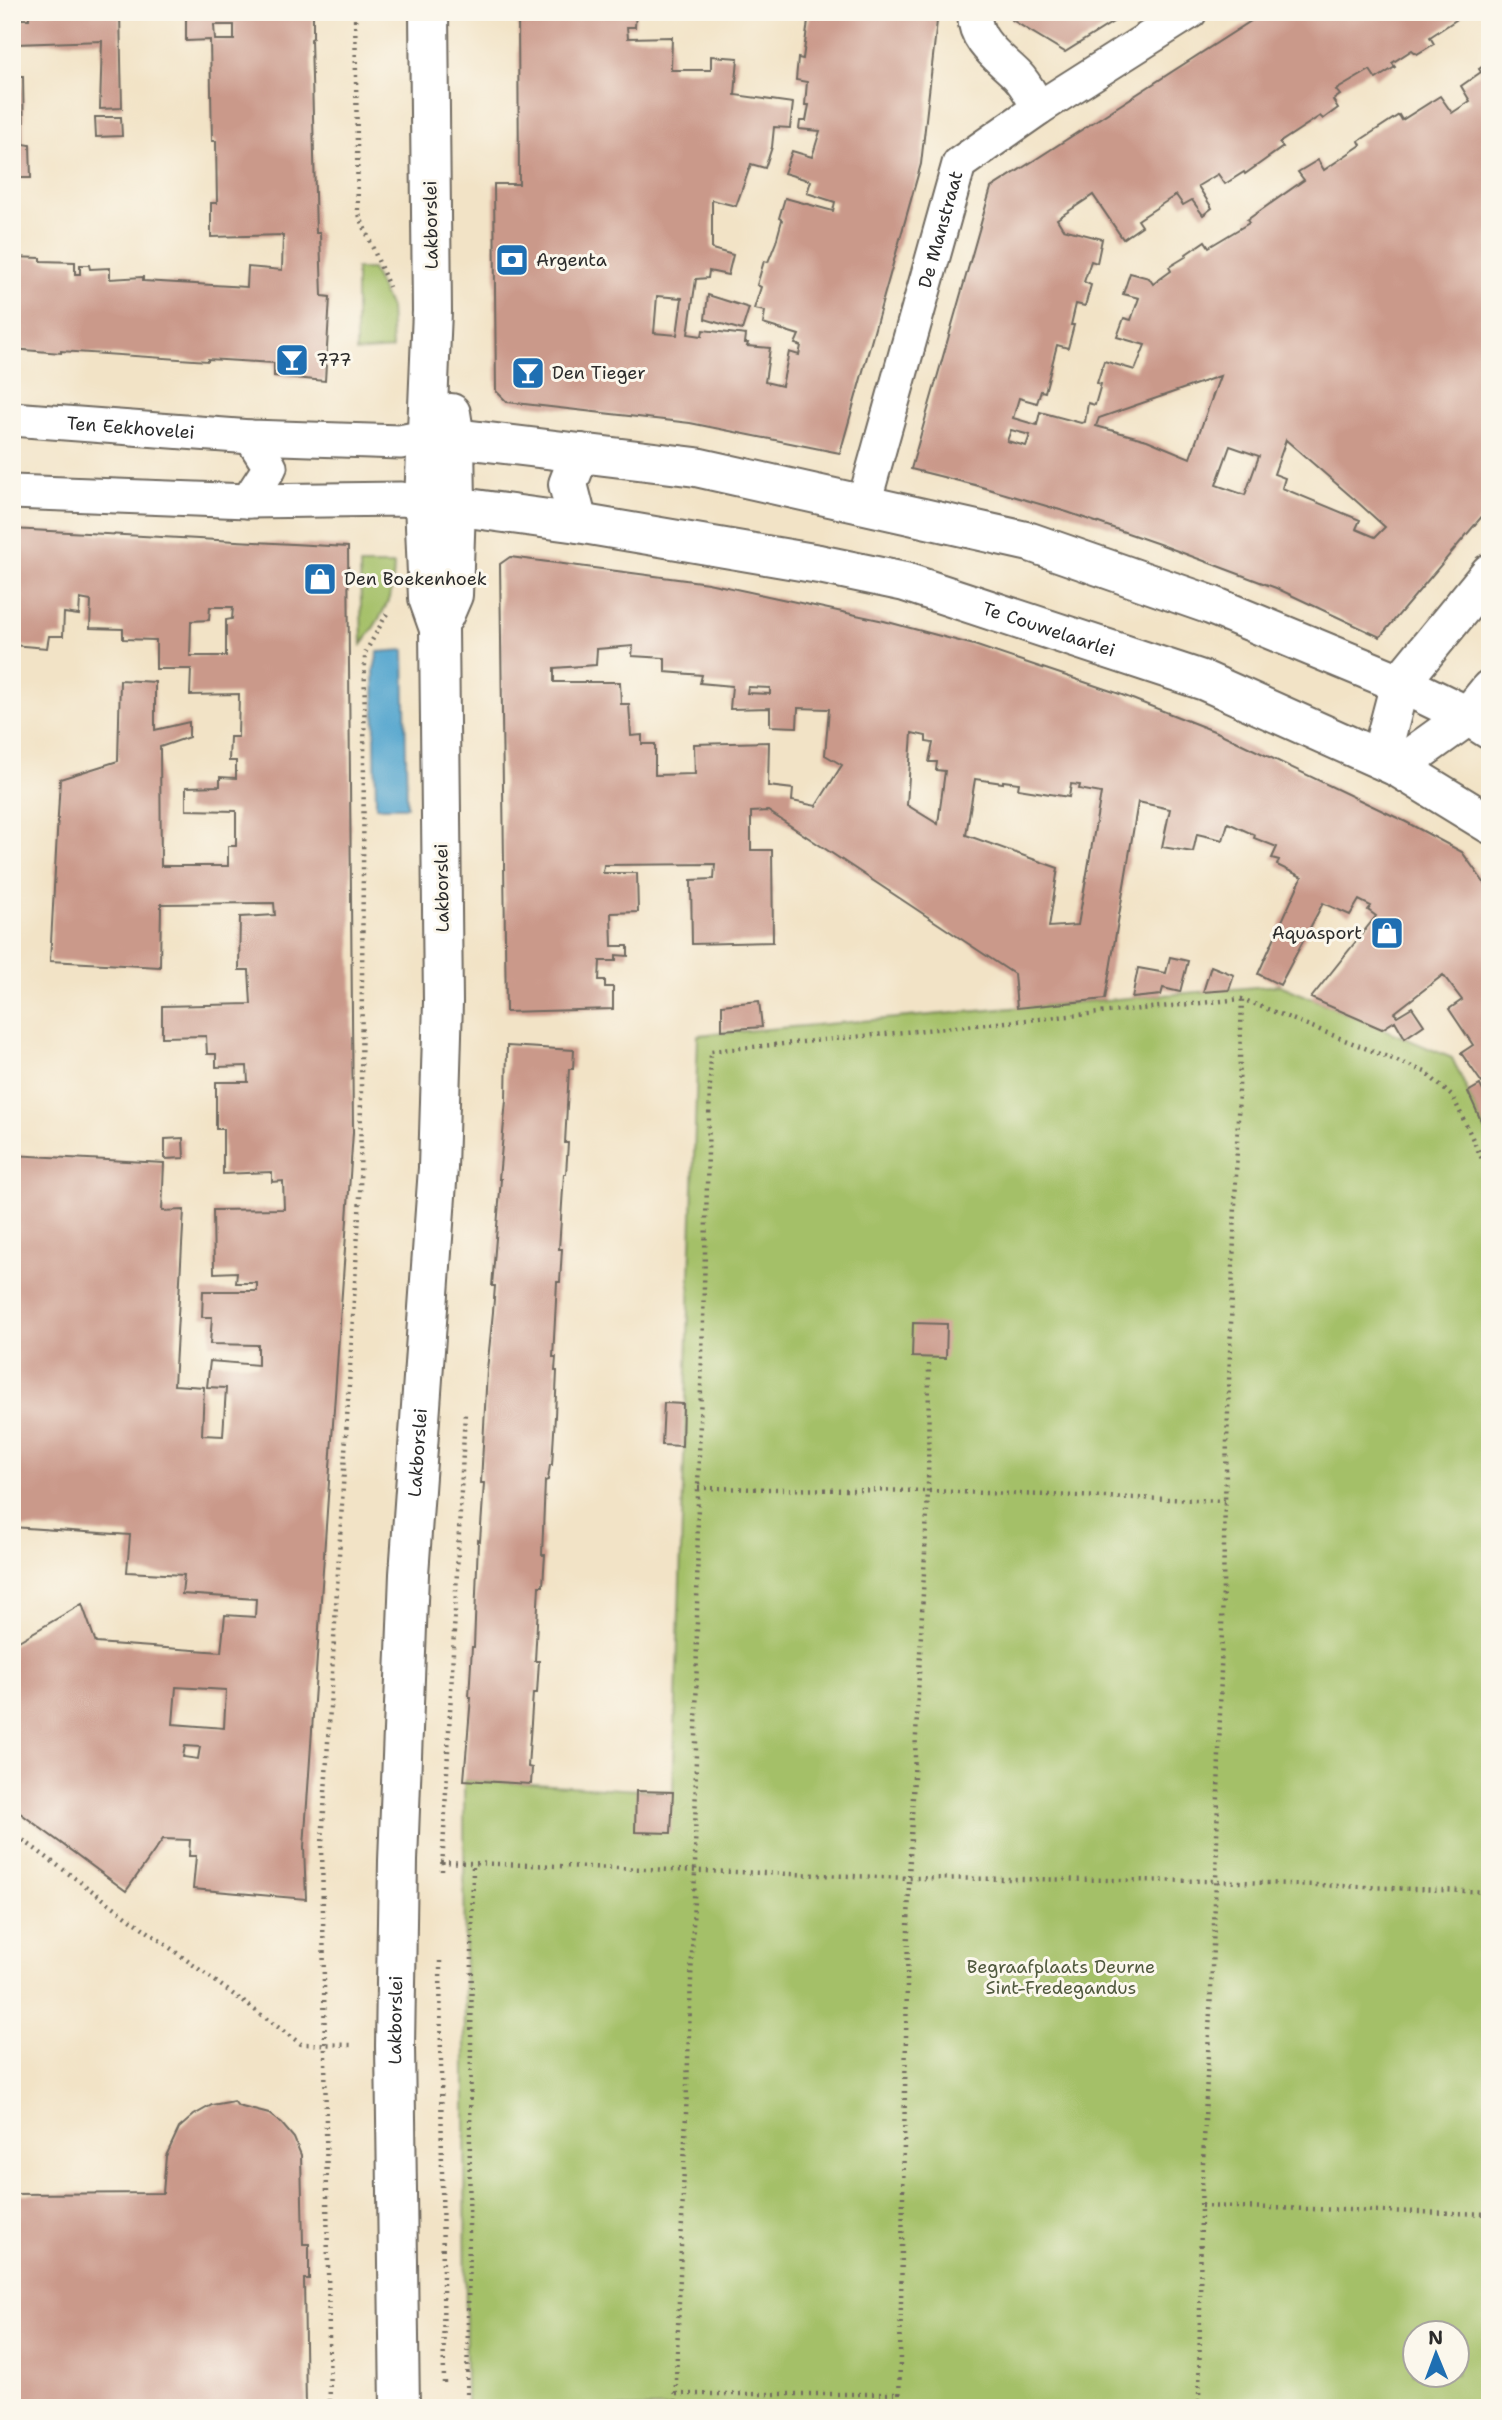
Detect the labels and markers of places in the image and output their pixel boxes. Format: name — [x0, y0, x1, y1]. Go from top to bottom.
bank icon: Argenta — [493, 241, 531, 279]
place label: Argenta — [536, 248, 607, 272]
bar icon: 777 — [273, 341, 311, 379]
place label: 777 — [316, 348, 352, 372]
bar icon: Den Tieger — [509, 354, 547, 392]
place label: Den Tieger — [552, 361, 646, 385]
shop icon: Den Boekenhoek — [301, 560, 339, 598]
place label: Den Boekenhoek — [344, 567, 487, 591]
shop icon: Aquasport — [1368, 914, 1406, 952]
place label: Aquasport — [1272, 921, 1362, 945]

